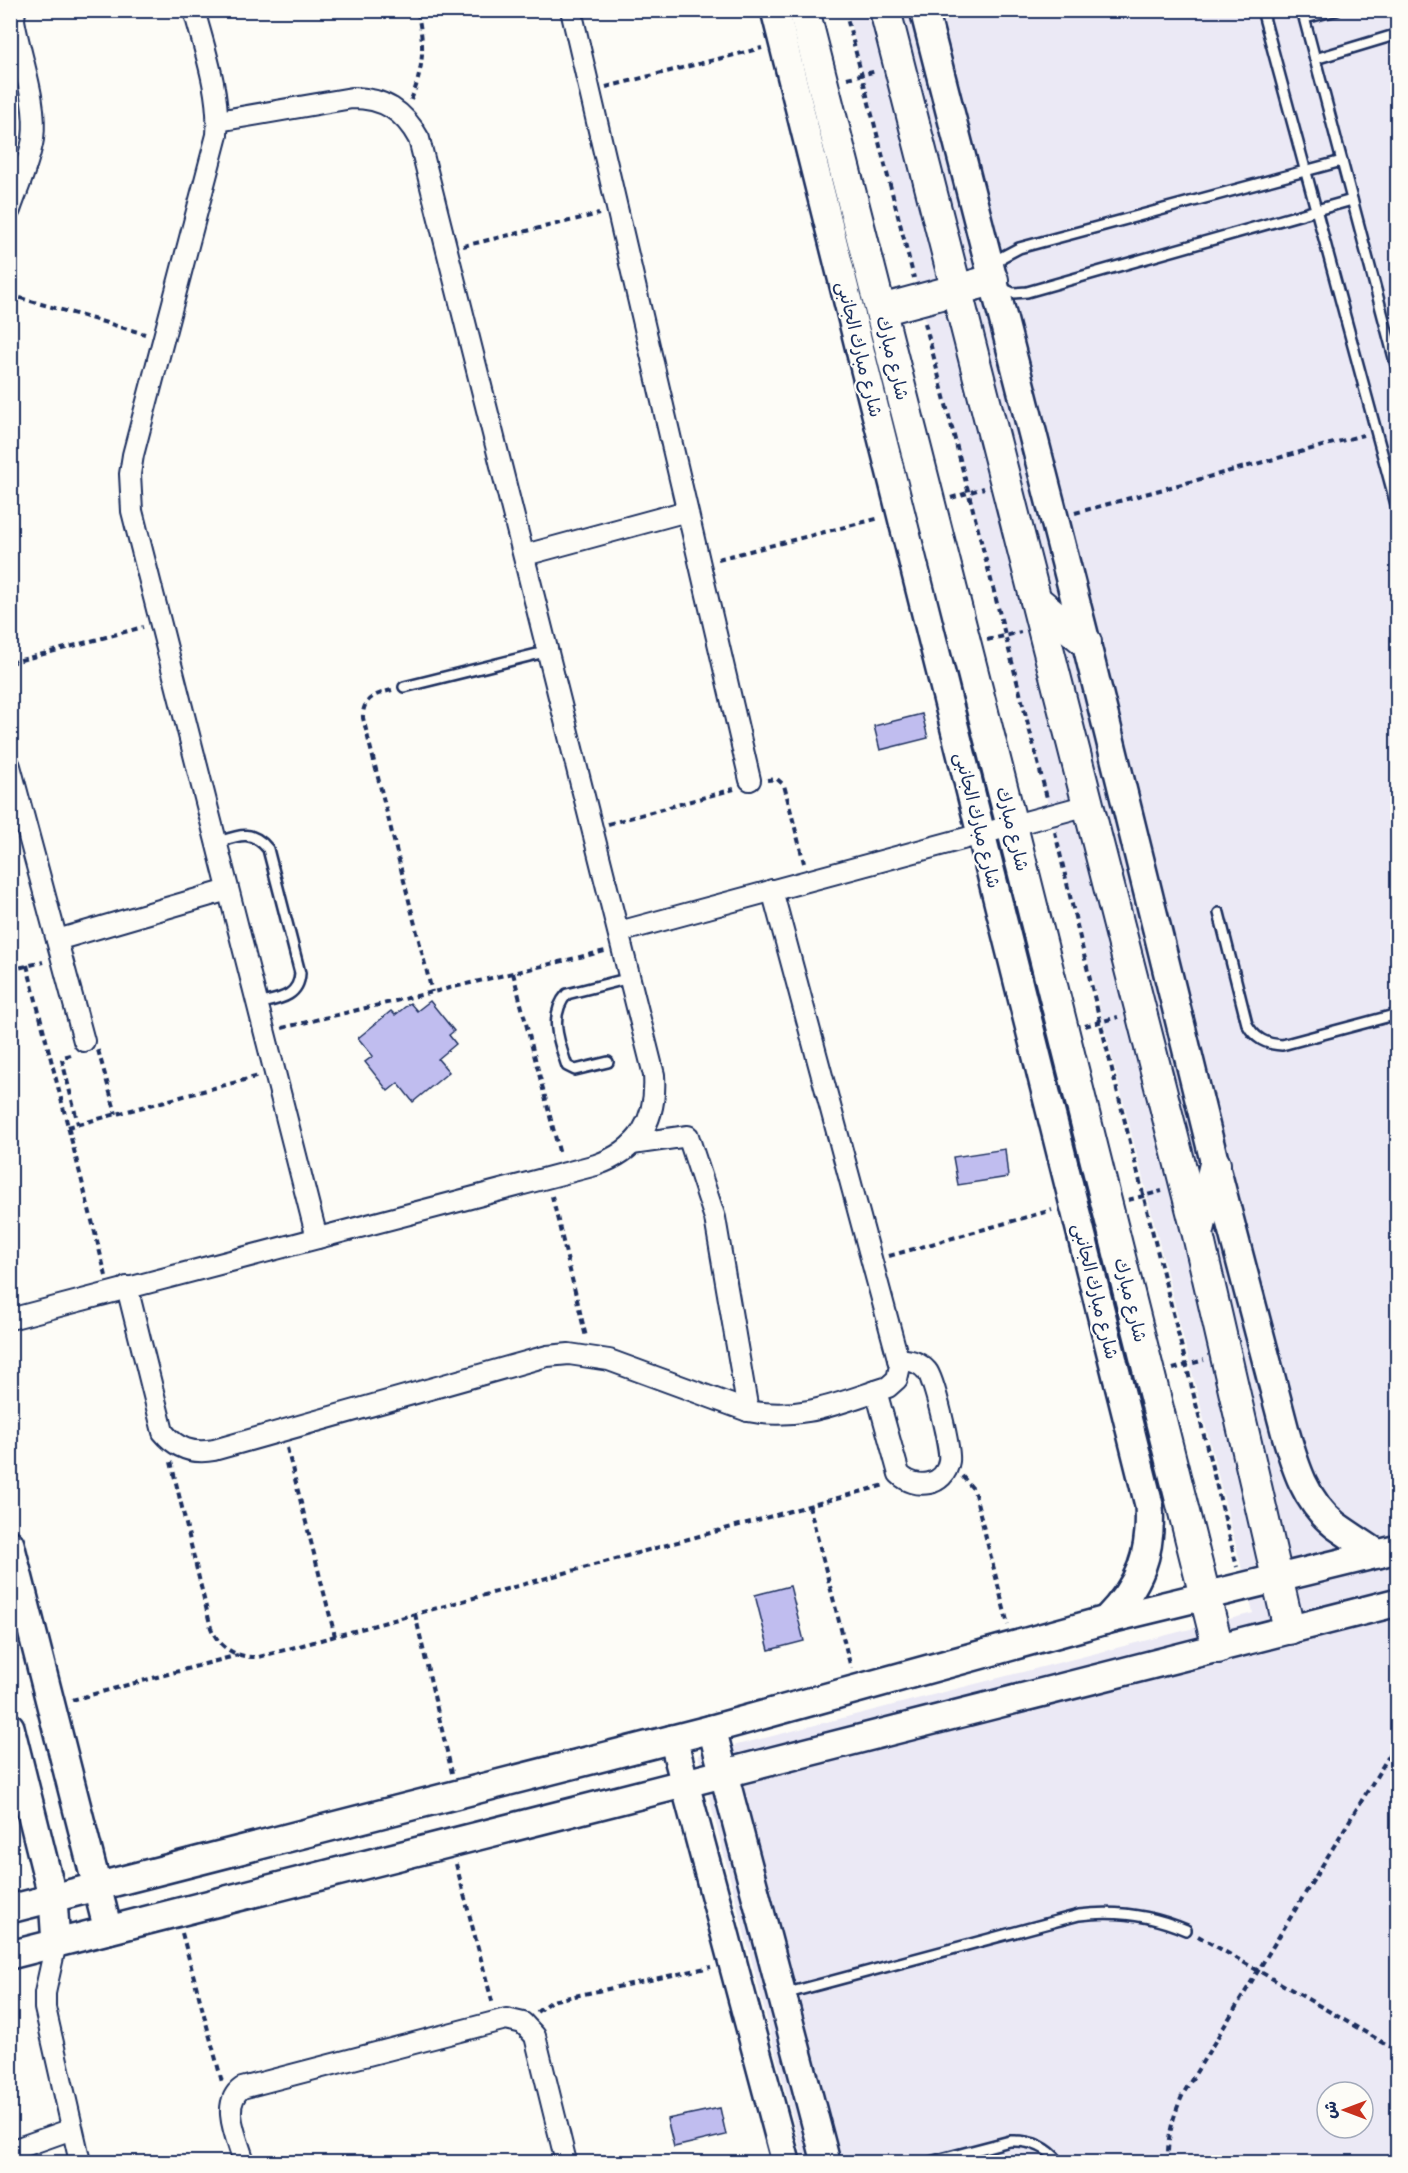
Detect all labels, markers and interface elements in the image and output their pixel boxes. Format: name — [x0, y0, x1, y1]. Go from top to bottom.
street label: شارع مبارك الجانبى — [831, 278, 889, 420]
street label: شارع مبارك — [870, 313, 916, 403]
street label: شارع مبارك الجانبى — [949, 749, 1007, 891]
street label: شارع مبارك — [990, 784, 1036, 874]
street label: شارع مبارك الجانبى — [1067, 1220, 1125, 1362]
street label: شارع مبارك — [1108, 1255, 1154, 1345]
north arrow — [1315, 2080, 1375, 2140]
text: ش — [1319, 2101, 1341, 2119]

